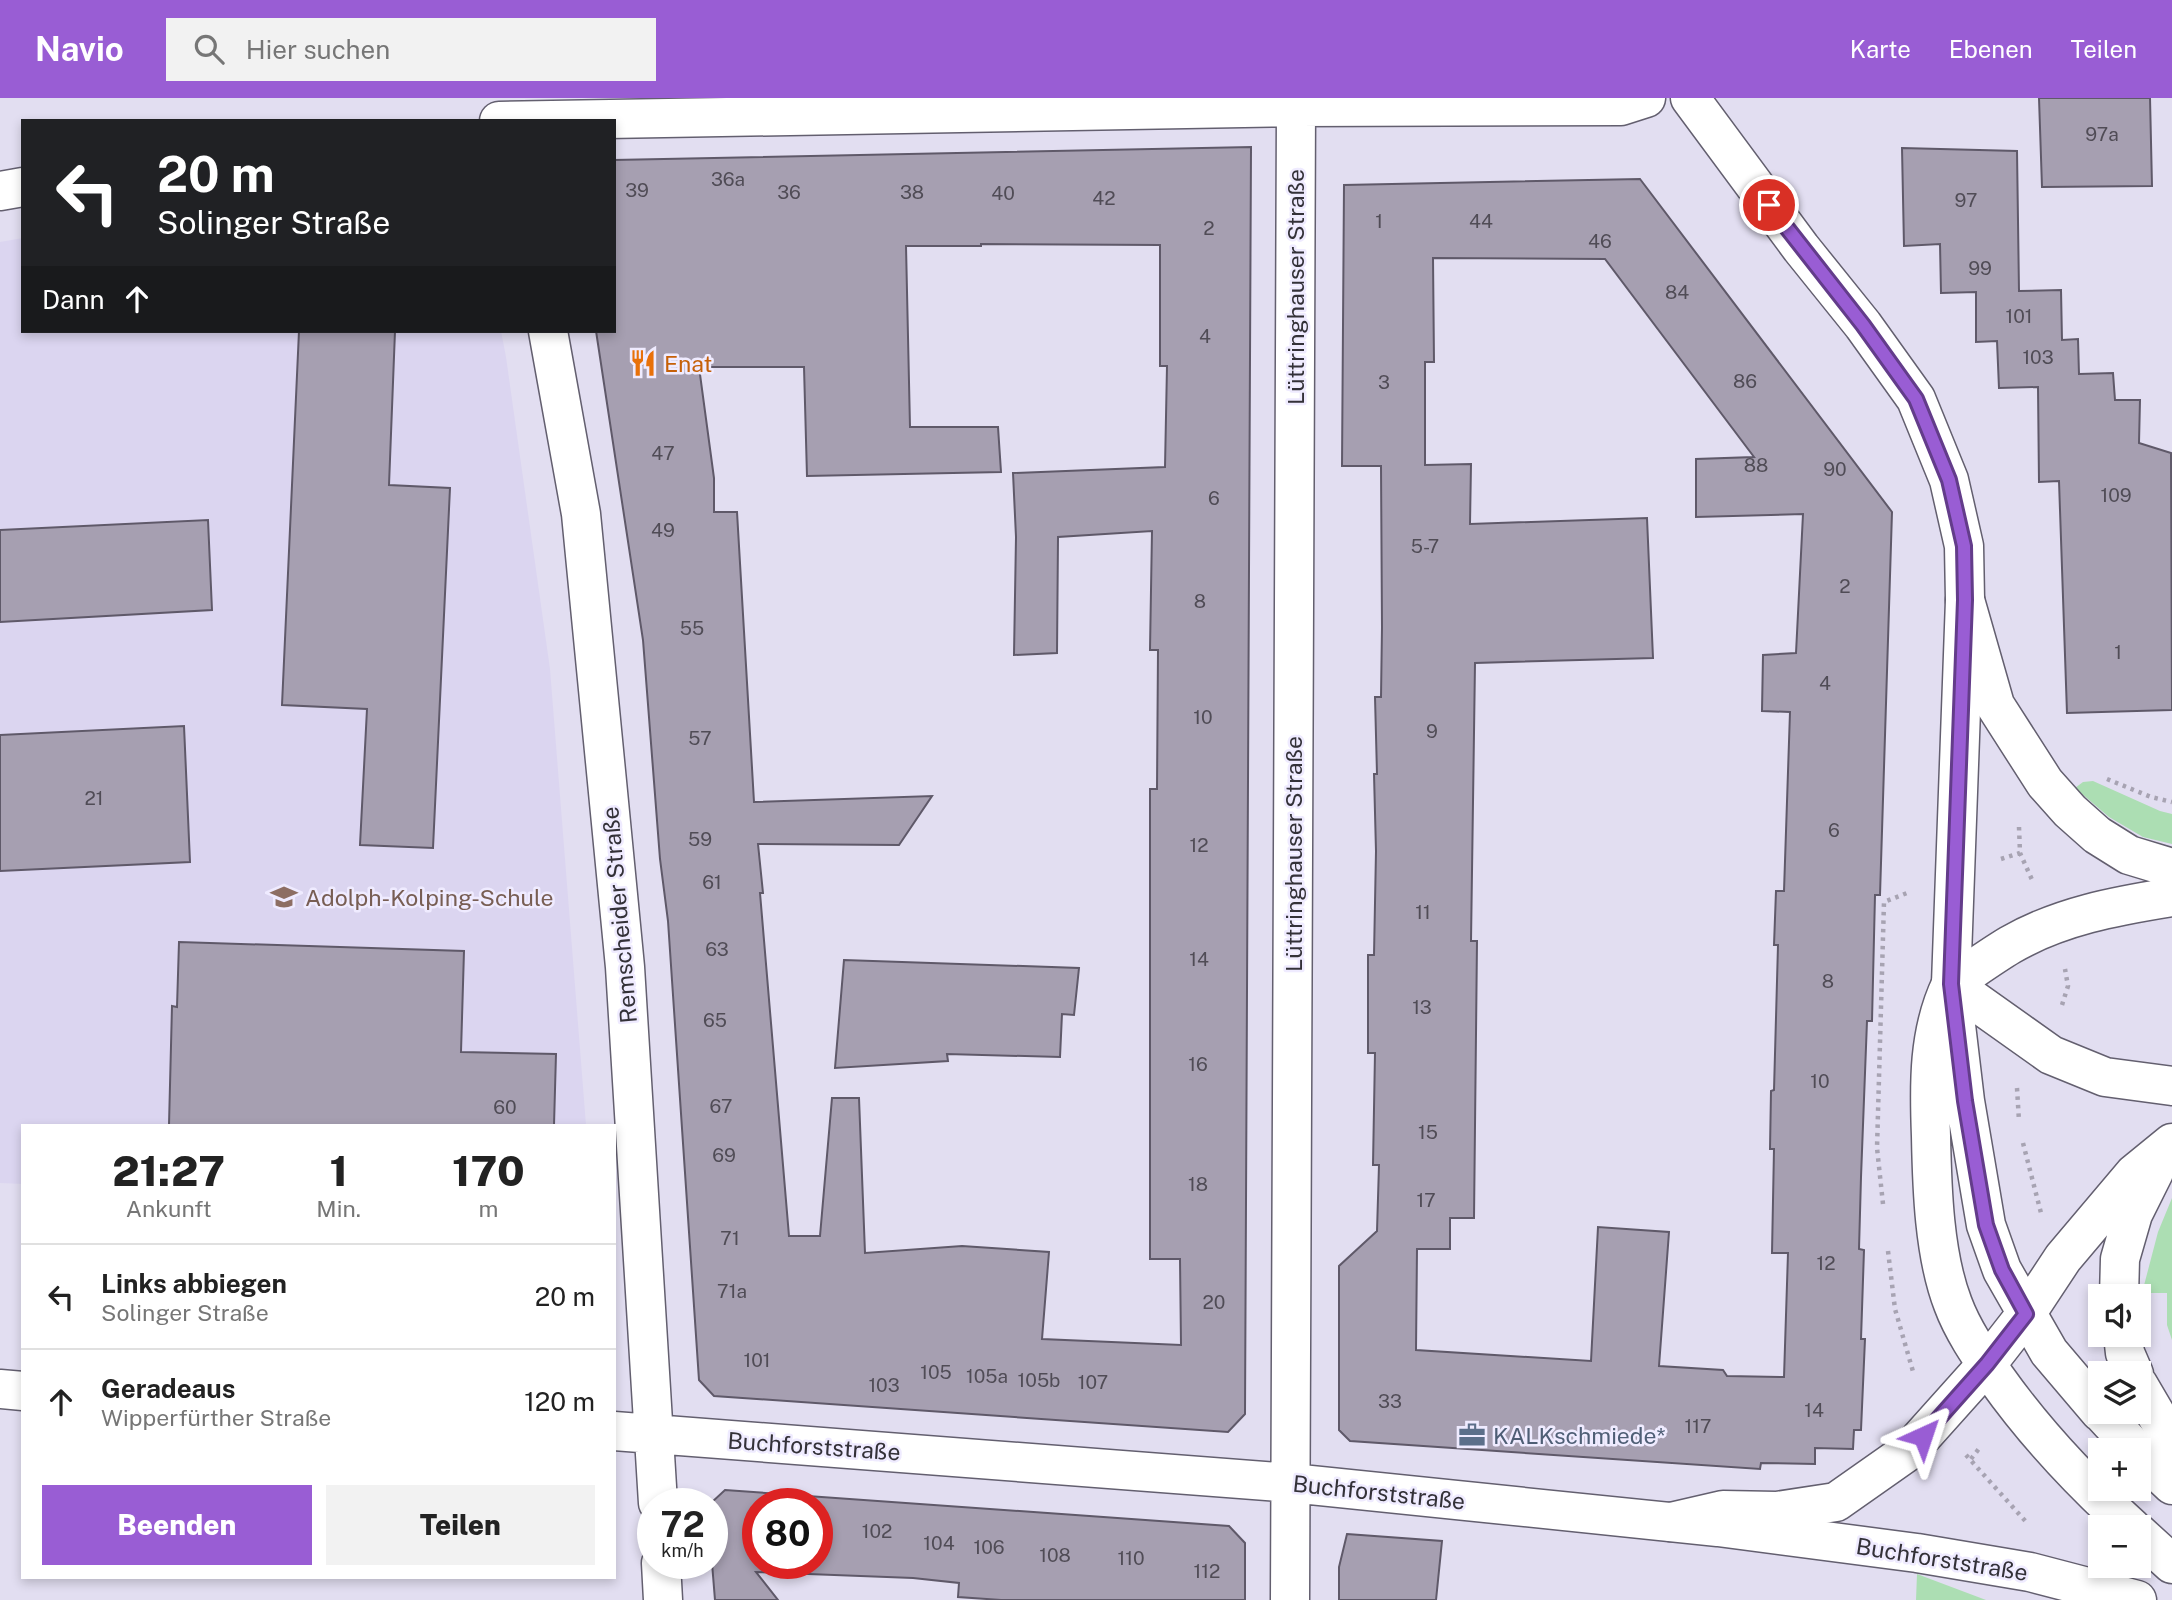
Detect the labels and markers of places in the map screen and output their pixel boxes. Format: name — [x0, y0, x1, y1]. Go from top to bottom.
pin — [1739, 175, 1799, 235]
restaurant icon: Enat — [628, 348, 658, 378]
place label: Enat — [664, 350, 712, 377]
school or university icon: Adolph-Kolping-Schule — [269, 882, 299, 912]
place label: Adolph-Kolping-Schule — [305, 884, 553, 911]
office icon: KALKschmiede* — [1457, 1420, 1487, 1450]
place label: KALKschmiede* — [1493, 1422, 1666, 1449]

